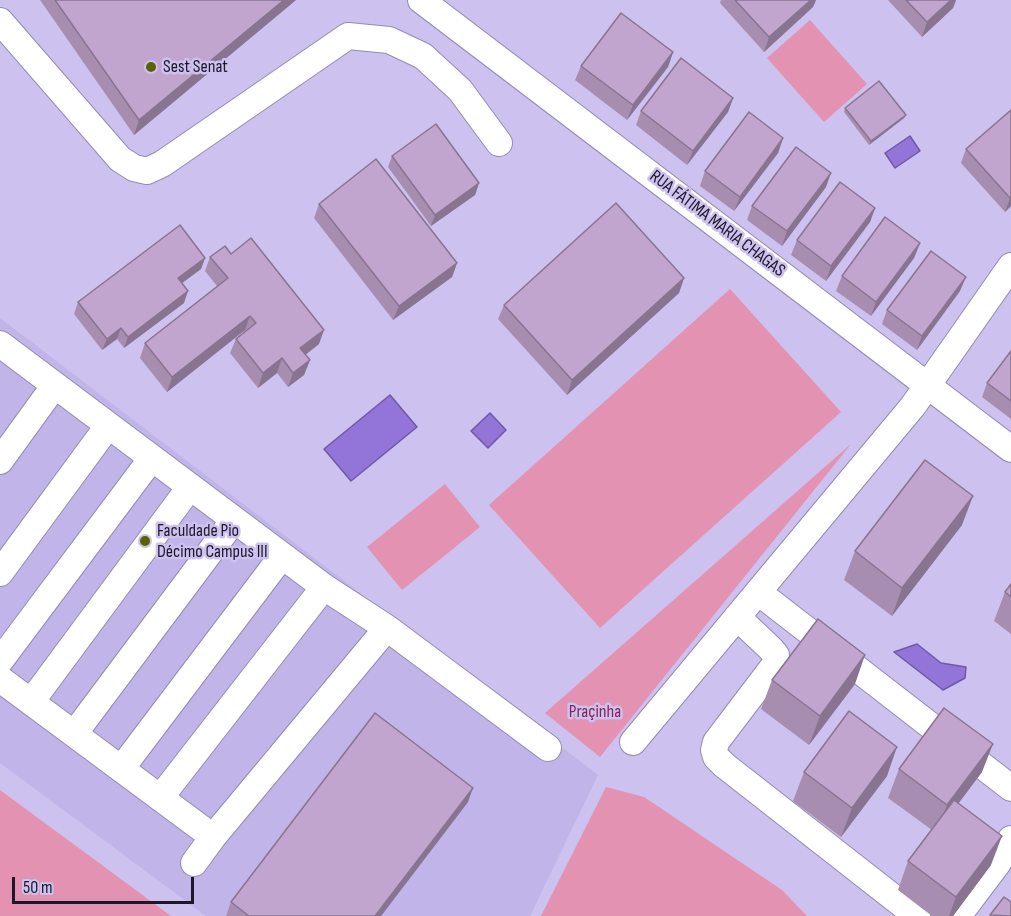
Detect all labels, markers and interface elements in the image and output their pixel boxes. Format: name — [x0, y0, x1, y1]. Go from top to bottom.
place label: Sest Senat — [163, 56, 228, 78]
marker: Sest Senat — [144, 60, 158, 74]
street label: RUA FÁTIMA MARIA CHAGAS — [645, 166, 789, 282]
place label: Faculdade Pio Décimo Campus III — [157, 520, 268, 562]
marker: Faculdade Pio Décimo Campus III — [138, 534, 152, 548]
park label: Praçinha — [569, 701, 621, 723]
scale bar — [15, 865, 196, 903]
text: 50 m — [23, 877, 53, 898]

